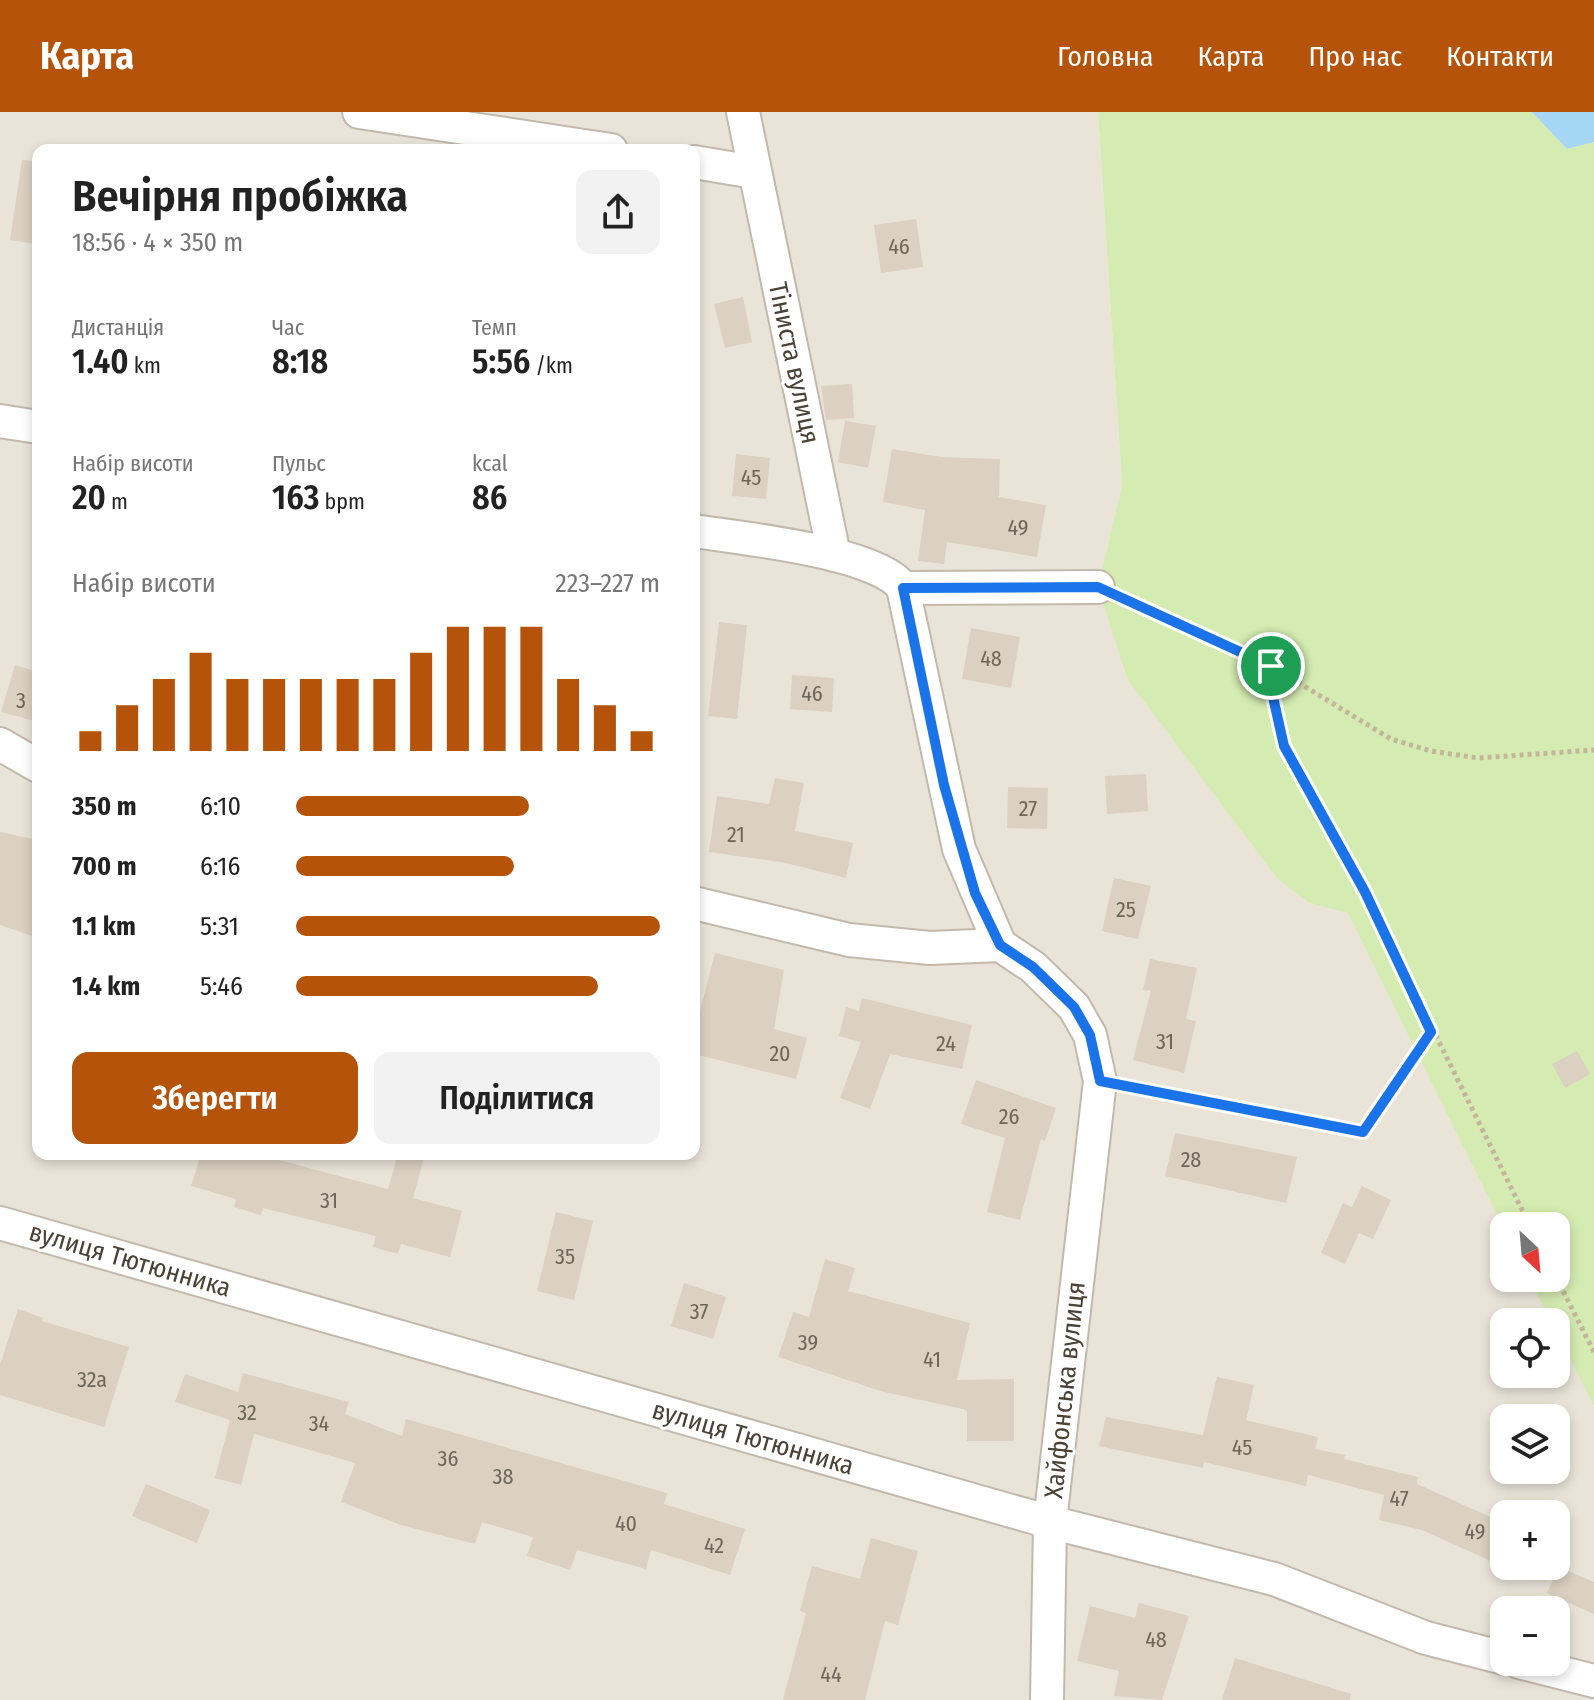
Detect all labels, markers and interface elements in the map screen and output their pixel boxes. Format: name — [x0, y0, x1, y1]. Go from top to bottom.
text: Карта — [40, 33, 134, 79]
text: Головна — [1057, 40, 1154, 73]
text: Карта — [1198, 40, 1264, 73]
text: Про нас — [1308, 40, 1402, 73]
text: Контакти — [1446, 40, 1554, 73]
text: Вечірня пробіжка — [72, 170, 408, 223]
button: share — [576, 170, 660, 254]
text: 18:56 · 4 × 350 m — [72, 227, 243, 258]
house number: 46 — [888, 233, 910, 260]
street label: Тіниста вулиця — [762, 280, 826, 446]
text: Дистанція — [72, 314, 164, 341]
text: Час — [272, 314, 304, 341]
text: Темп — [472, 314, 517, 341]
text: 1.40 — [72, 341, 129, 382]
text: 8:18 — [272, 341, 328, 382]
text: 5:56 — [472, 341, 530, 382]
text: km — [129, 352, 161, 379]
text: /km — [530, 352, 573, 379]
text: Набір висоти — [72, 450, 194, 477]
text: Пульс — [272, 450, 326, 477]
text: kcal — [472, 450, 508, 477]
house number: 45 — [741, 464, 761, 491]
text: 20 — [72, 477, 106, 518]
text: 163 — [272, 477, 319, 518]
text: 86 — [472, 477, 507, 518]
text: m — [106, 488, 128, 515]
text: bpm — [319, 488, 365, 515]
house number: 49 — [1008, 514, 1028, 541]
text: Набір висоти — [72, 568, 216, 599]
text: 223–227 m — [555, 568, 660, 599]
pin — [1237, 632, 1305, 700]
icon: arrive — [1249, 644, 1293, 688]
house number: 48 — [980, 645, 1002, 672]
house number: 46 — [801, 680, 823, 707]
house number: 3 — [16, 687, 26, 714]
text: 350 m — [72, 791, 137, 822]
text: 6:10 — [200, 791, 241, 822]
house number: 27 — [1019, 795, 1037, 822]
house number: 21 — [727, 821, 745, 848]
text: 700 m — [72, 851, 136, 882]
text: 6:16 — [200, 851, 240, 882]
house number: 25 — [1116, 896, 1136, 923]
text: 1.1 km — [72, 911, 136, 942]
text: 5:31 — [200, 911, 239, 942]
text: 1.4 km — [72, 971, 140, 1002]
text: 5:46 — [200, 971, 243, 1002]
house number: 31 — [1156, 1028, 1174, 1055]
house number: 24 — [936, 1030, 956, 1057]
house number: 20 — [769, 1040, 791, 1067]
button: Зберегти — [72, 1052, 358, 1144]
button: Поділитися — [374, 1052, 660, 1144]
house number: 26 — [999, 1103, 1019, 1130]
house number: 28 — [1181, 1146, 1201, 1173]
house number: 31 — [320, 1187, 338, 1214]
north arrow — [1490, 1212, 1570, 1292]
map controls — [1490, 1212, 1570, 1676]
street label: вулиця Тютюнника — [26, 1216, 234, 1304]
house number: 35 — [555, 1243, 575, 1270]
street label: Хайфонська вулиця — [1038, 1280, 1092, 1500]
house number: 37 — [690, 1298, 708, 1325]
button: locate — [1490, 1308, 1570, 1388]
house number: 39 — [798, 1329, 818, 1356]
house number: 41 — [923, 1346, 941, 1373]
house number: 32а — [77, 1366, 107, 1393]
street label: вулиця Тютюнника — [649, 1394, 857, 1482]
house number: 32 — [237, 1399, 257, 1426]
button: layers — [1490, 1404, 1570, 1484]
house number: 34 — [309, 1410, 330, 1437]
house number: 45 — [1232, 1434, 1252, 1461]
house number: 36 — [438, 1445, 459, 1472]
house number: 38 — [493, 1463, 513, 1490]
house number: 47 — [1389, 1485, 1409, 1512]
button: + — [1490, 1500, 1570, 1580]
house number: 40 — [615, 1510, 637, 1537]
house number: 49 — [1465, 1518, 1485, 1545]
house number: 42 — [704, 1532, 724, 1559]
button: − — [1490, 1596, 1570, 1676]
house number: 48 — [1145, 1626, 1167, 1653]
house number: 44 — [820, 1661, 842, 1688]

